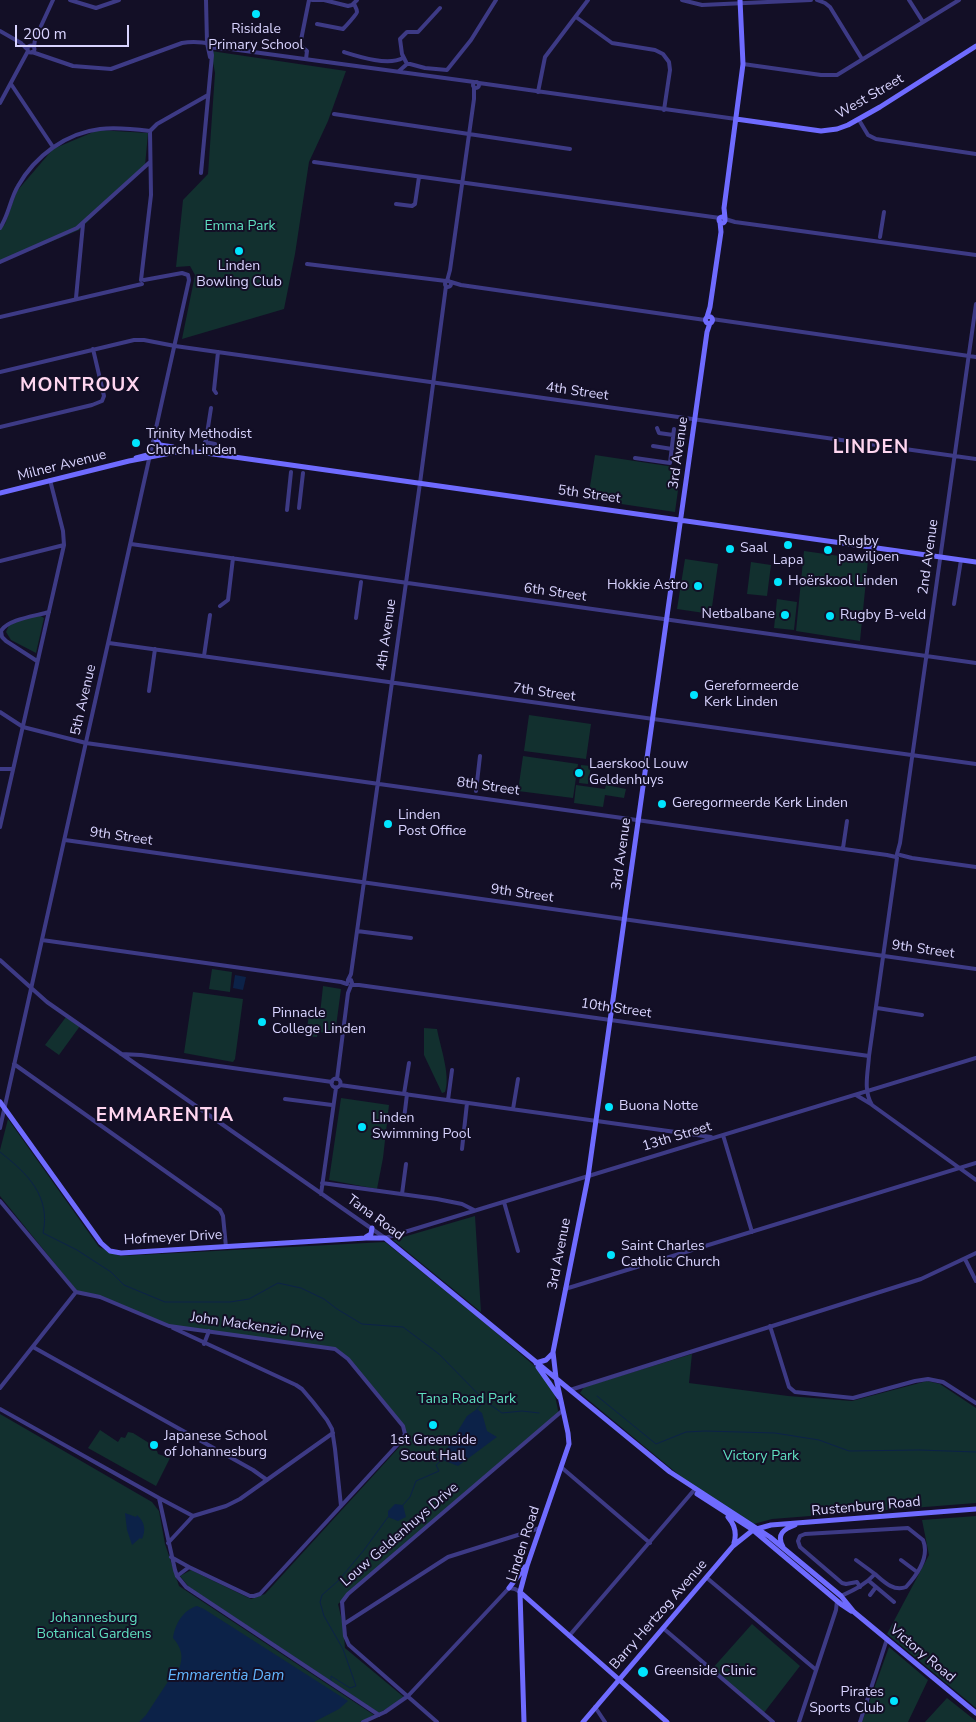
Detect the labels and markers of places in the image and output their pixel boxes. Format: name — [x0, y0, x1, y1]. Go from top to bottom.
marker: Risidale Primary School — [250, 8, 262, 20]
place label: Risidale Primary School — [208, 22, 304, 54]
marker: Linden Bowling Club — [233, 245, 245, 257]
place label: Linden Bowling Club — [196, 259, 282, 292]
place label: Trinity Methodist Church Linden — [146, 427, 252, 460]
marker: Trinity Methodist Church Linden — [130, 437, 142, 449]
place label: Rugby pawiljoen — [838, 534, 899, 566]
marker: Lapa — [782, 539, 794, 551]
place label: Saal — [740, 541, 768, 557]
marker: Saal — [724, 543, 736, 555]
marker: Rugby pawiljoen — [822, 544, 834, 556]
place label: Lapa — [773, 553, 803, 569]
place label: Hoërskool Linden — [788, 574, 898, 590]
marker: Hoërskool Linden — [772, 576, 784, 588]
place label: Hokkie Astro — [607, 578, 688, 594]
marker: Hokkie Astro — [692, 580, 704, 592]
place label: Netbalbane — [702, 607, 775, 623]
place label: Rugby B-veld — [840, 608, 926, 624]
marker: Netbalbane — [779, 609, 791, 621]
marker: Rugby B-veld — [824, 610, 836, 622]
place label: Gereformeerde Kerk Linden — [704, 679, 799, 712]
marker: Gereformeerde Kerk Linden — [688, 689, 700, 701]
place label: Laerskool Louw Geldenhuys — [589, 757, 688, 790]
marker: Laerskool Louw Geldenhuys — [573, 767, 585, 779]
place label: Geregormeerde Kerk Linden — [672, 796, 848, 812]
marker: Geregormeerde Kerk Linden — [656, 798, 668, 810]
place label: Linden Post Office — [398, 808, 466, 840]
marker: Linden Post Office — [382, 818, 394, 830]
place label: Pinnacle College Linden — [272, 1006, 366, 1038]
marker: Pinnacle College Linden — [256, 1016, 268, 1028]
place label: Buona Notte — [619, 1099, 698, 1115]
marker: Buona Notte — [603, 1101, 615, 1113]
place label: Linden Swimming Pool — [372, 1111, 471, 1144]
marker: Linden Swimming Pool — [356, 1121, 368, 1133]
place label: Saint Charles Catholic Church — [621, 1239, 720, 1272]
marker: Saint Charles Catholic Church — [605, 1249, 617, 1261]
marker: 1st Greenside Scout Hall — [427, 1419, 439, 1431]
place label: Japanese School of Johannesburg — [164, 1429, 267, 1461]
place label: 1st Greenside Scout Hall — [389, 1433, 477, 1465]
marker: Japanese School of Johannesburg — [148, 1439, 160, 1451]
place label: Greenside Clinic — [654, 1664, 756, 1680]
marker: Greenside Clinic — [636, 1665, 650, 1679]
place label: Pirates Sports Club — [809, 1685, 884, 1718]
marker: Pirates Sports Club — [888, 1695, 900, 1707]

